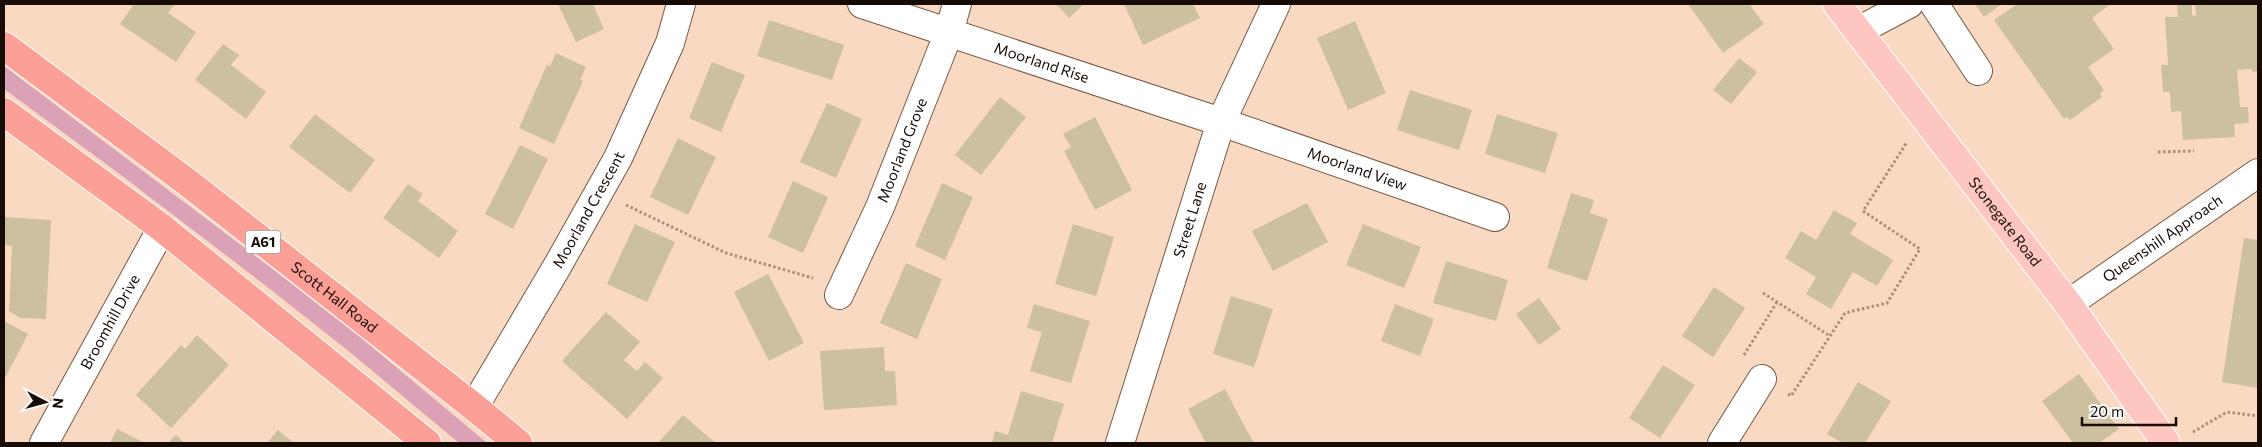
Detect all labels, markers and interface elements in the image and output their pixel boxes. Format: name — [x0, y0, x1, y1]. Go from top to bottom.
street label: Moorland Rise — [992, 38, 1092, 86]
street label: Moorland Grove — [873, 95, 930, 205]
street label: Moorland View — [1305, 143, 1410, 194]
street label: Moorland Crescent — [548, 149, 628, 271]
street label: Stonegate Road — [1965, 173, 2046, 270]
street label: Street Lane — [1169, 179, 1210, 260]
street label: Queenshill Approach — [2099, 190, 2226, 285]
road number: A61 — [246, 230, 280, 253]
street label: Scott Hall Road — [288, 257, 382, 336]
street label: Broomhill Drive — [76, 271, 143, 372]
north arrow — [20, 377, 70, 427]
scale bar — [2082, 394, 2176, 426]
text: N — [49, 397, 67, 410]
text: 20 m — [2090, 402, 2124, 420]

